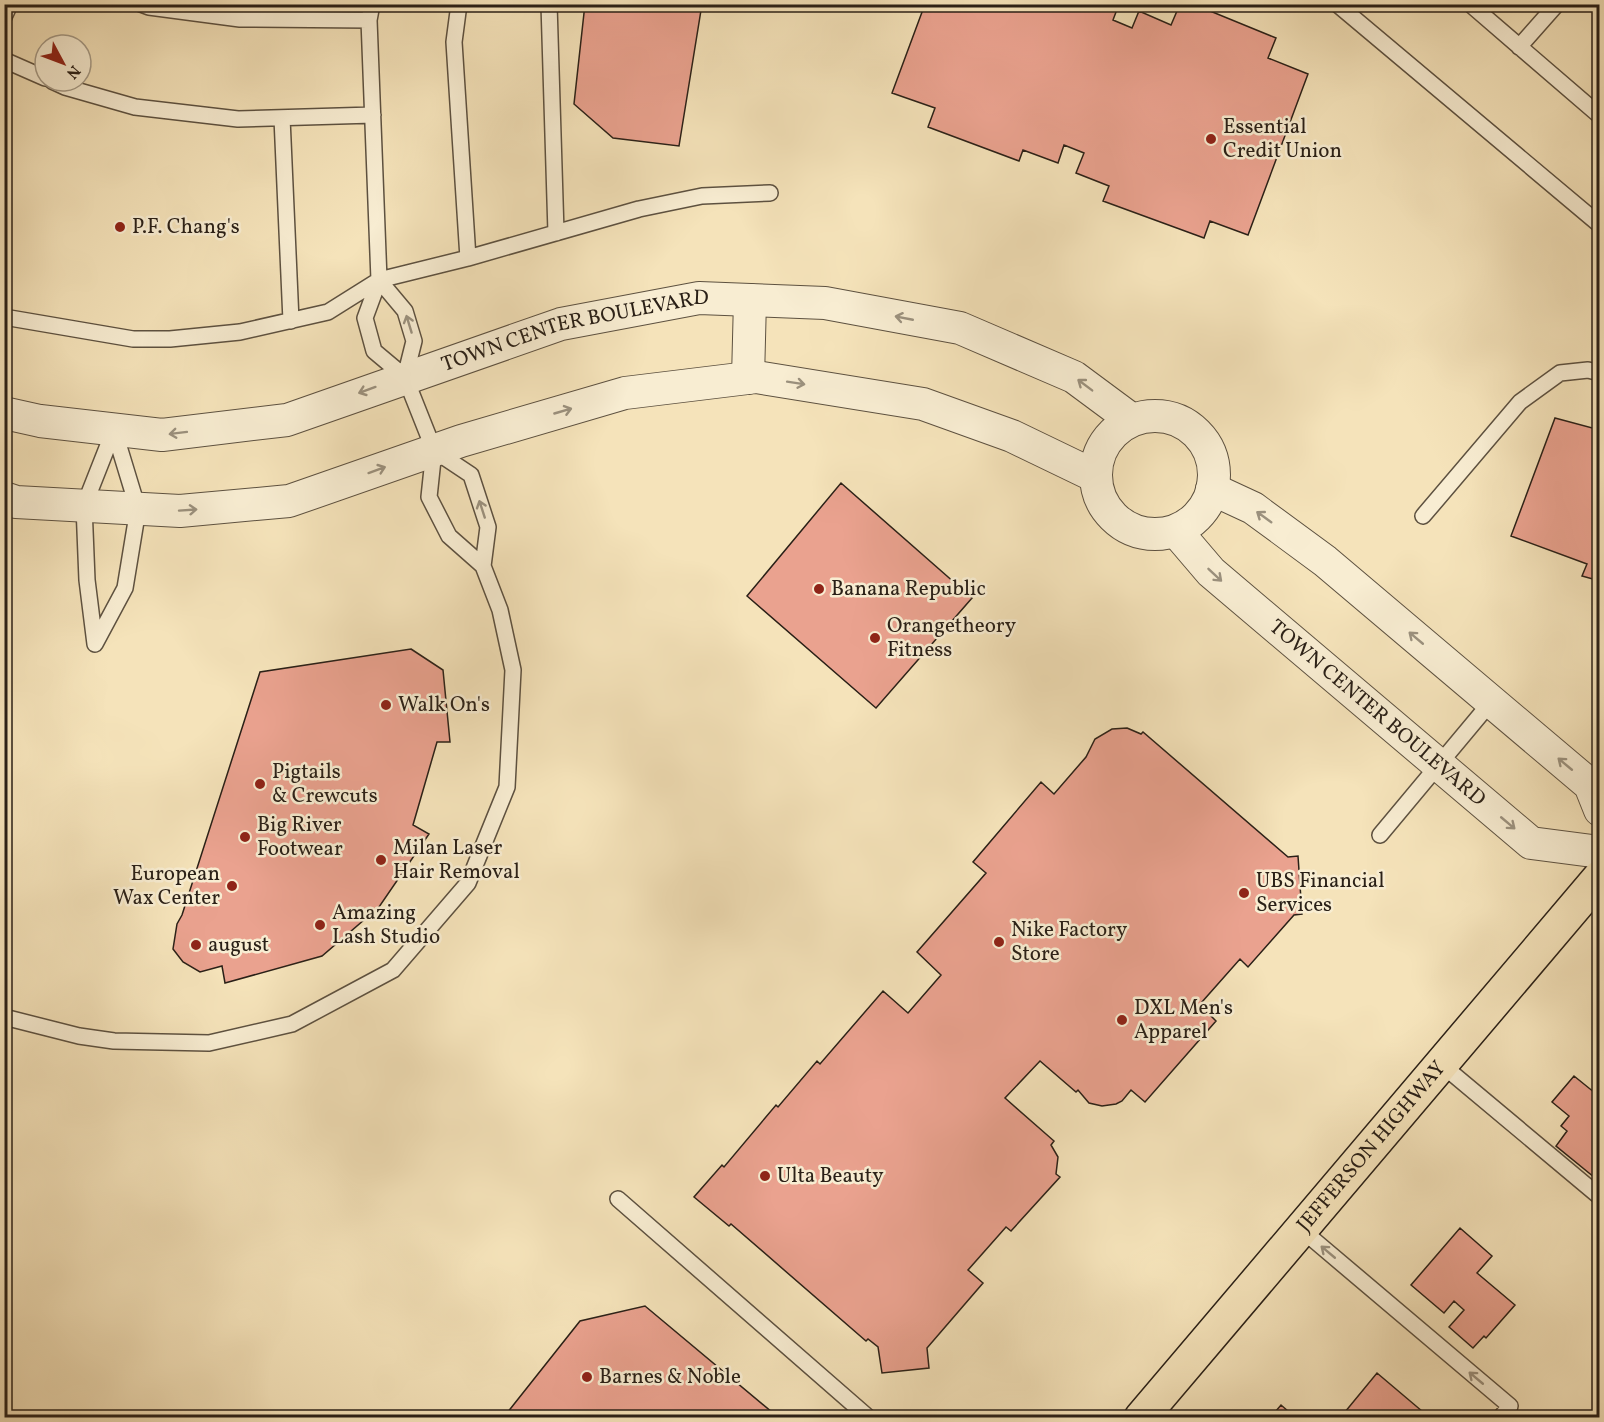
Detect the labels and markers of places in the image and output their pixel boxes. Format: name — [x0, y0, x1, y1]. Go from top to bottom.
place label: Essential Credit Union — [1223, 113, 1342, 166]
marker: Essential Credit Union — [1204, 132, 1218, 146]
place label: P.F. Chang's — [132, 213, 240, 242]
marker: P.F. Chang's — [113, 220, 127, 234]
place label: Banana Republic — [831, 575, 986, 604]
marker: Banana Republic — [812, 582, 826, 596]
place label: Orangetheory Fitness — [887, 612, 1017, 665]
marker: Orangetheory Fitness — [868, 631, 882, 645]
place label: Walk On's — [398, 691, 490, 720]
marker: Walk On's — [379, 698, 393, 712]
place label: Pigtails & Crewcuts — [272, 758, 378, 811]
marker: Pigtails & Crewcuts — [253, 777, 267, 791]
place label: Big River Footwear — [257, 811, 343, 864]
marker: Big River Footwear — [238, 830, 252, 844]
place label: Milan Laser Hair Removal — [393, 834, 520, 887]
marker: Milan Laser Hair Removal — [374, 853, 388, 867]
place label: European Wax Center — [113, 860, 220, 913]
place label: UBS Financial Services — [1256, 867, 1385, 920]
marker: European Wax Center — [225, 879, 239, 893]
marker: UBS Financial Services — [1237, 886, 1251, 900]
place label: Amazing Lash Studio — [332, 899, 440, 952]
place label: Nike Factory Store — [1011, 916, 1128, 969]
marker: Amazing Lash Studio — [313, 918, 327, 932]
place label: august — [208, 931, 269, 960]
marker: Nike Factory Store — [992, 935, 1006, 949]
marker: august — [189, 938, 203, 952]
place label: DXL Men's Apparel — [1134, 994, 1233, 1047]
marker: DXL Men's Apparel — [1115, 1013, 1129, 1027]
place label: Ulta Beauty — [777, 1162, 884, 1191]
marker: Ulta Beauty — [758, 1169, 772, 1183]
place label: Barnes & Noble — [599, 1363, 741, 1392]
marker: Barnes & Noble — [580, 1370, 594, 1384]

